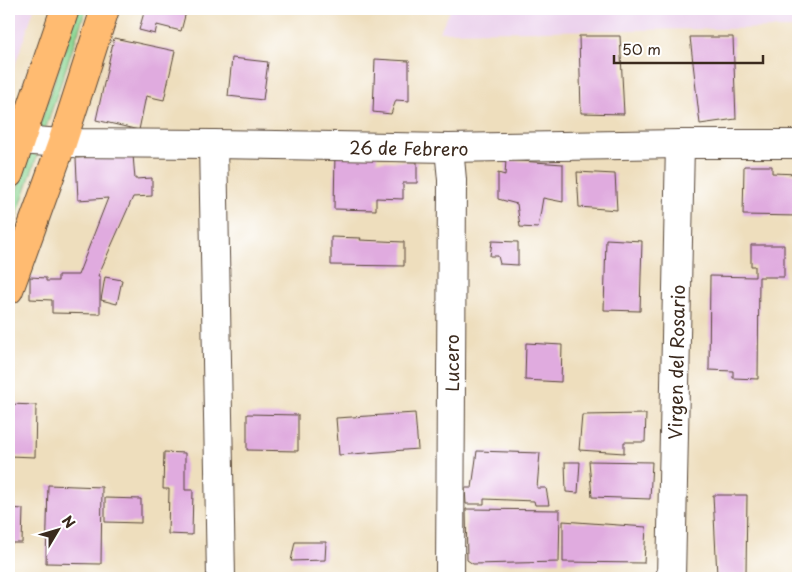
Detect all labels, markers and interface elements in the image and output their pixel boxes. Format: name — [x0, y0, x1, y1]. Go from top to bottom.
scale bar — [614, 32, 763, 64]
text: 50 m — [622, 37, 661, 60]
street label: 26 de Febrero — [349, 133, 469, 162]
street label: Virgen del Rosario — [660, 284, 691, 440]
street label: Lucero — [438, 334, 465, 392]
north arrow — [32, 504, 82, 554]
text: N — [57, 511, 80, 533]

